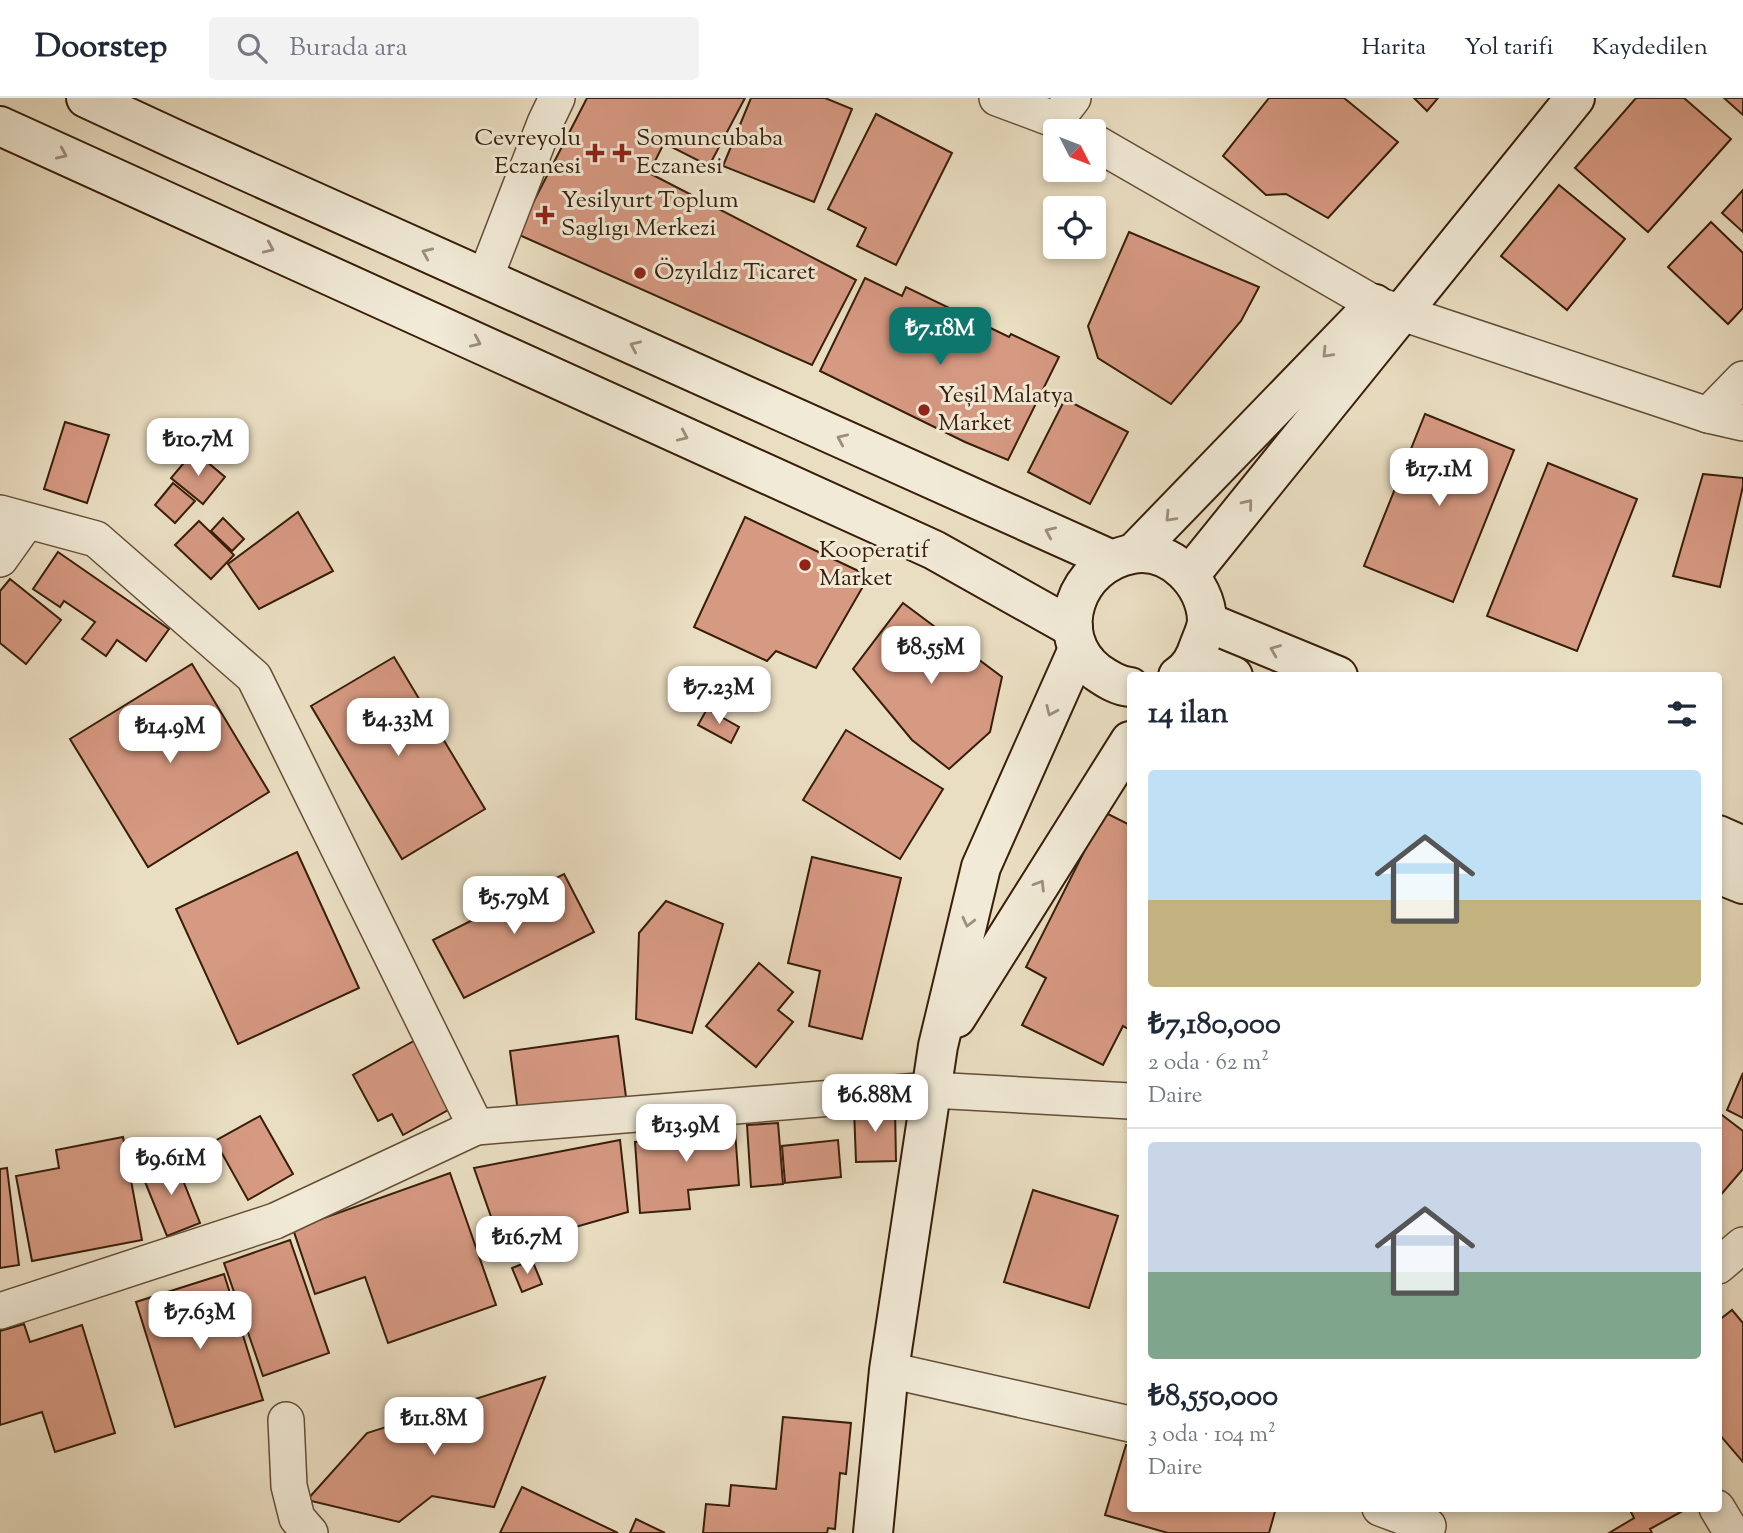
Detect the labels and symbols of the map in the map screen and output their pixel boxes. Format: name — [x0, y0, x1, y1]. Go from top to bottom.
north arrow — [1043, 119, 1106, 182]
place label: Cevreyolu Eczanesi — [474, 122, 581, 184]
place label: Somuncubaba Eczanesi — [636, 122, 783, 184]
marker: Cevreyolu Eczanesi — [587, 145, 603, 161]
marker: Somuncubaba Eczanesi — [614, 145, 630, 161]
one-way arrow — [55, 146, 67, 160]
place label: Yesilyurt Toplum Saglıgı Merkezi — [561, 184, 739, 246]
marker: Yesilyurt Toplum Saglıgı Merkezi — [535, 205, 555, 225]
one-way arrow — [262, 240, 274, 254]
one-way arrow — [422, 247, 434, 261]
place label: Özyıldız Ticaret — [654, 256, 816, 290]
marker: Özyıldız Ticaret — [632, 265, 648, 281]
pin: ₺7.18M — [883, 308, 997, 367]
one-way arrow — [469, 334, 481, 348]
one-way arrow — [630, 340, 642, 354]
one-way arrow — [1323, 345, 1336, 358]
place label: Yeşil Malatya Market — [938, 379, 1074, 441]
marker: Yeşil Malatya Market — [916, 402, 932, 418]
pin: ₺10.7M — [141, 418, 255, 478]
one-way arrow — [676, 428, 689, 442]
one-way arrow — [837, 433, 850, 447]
pin: ₺17.1M — [1382, 448, 1496, 508]
one-way arrow — [1239, 499, 1252, 511]
one-way arrow — [1165, 508, 1178, 521]
one-way arrow — [1045, 526, 1057, 540]
place label: Kooperatif Market — [819, 534, 931, 596]
marker: Kooperatif Market — [797, 557, 813, 573]
pin: ₺8.55M — [874, 626, 988, 686]
one-way arrow — [1270, 644, 1282, 658]
pin: ₺7.23M — [662, 666, 776, 726]
pin: ₺4.33M — [341, 698, 455, 758]
one-way arrow — [1045, 704, 1059, 717]
pin: ₺14.9M — [113, 706, 227, 765]
pin: ₺5.79M — [457, 876, 571, 936]
one-way arrow — [1031, 880, 1044, 893]
one-way arrow — [962, 916, 976, 928]
pin: ₺6.88M — [818, 1074, 932, 1134]
pin: ₺13.9M — [629, 1104, 743, 1164]
pin: ₺9.61M — [114, 1138, 228, 1197]
pin: ₺16.7M — [470, 1216, 584, 1276]
pin: ₺7.63M — [143, 1292, 257, 1351]
pin: ₺11.8M — [377, 1398, 491, 1457]

